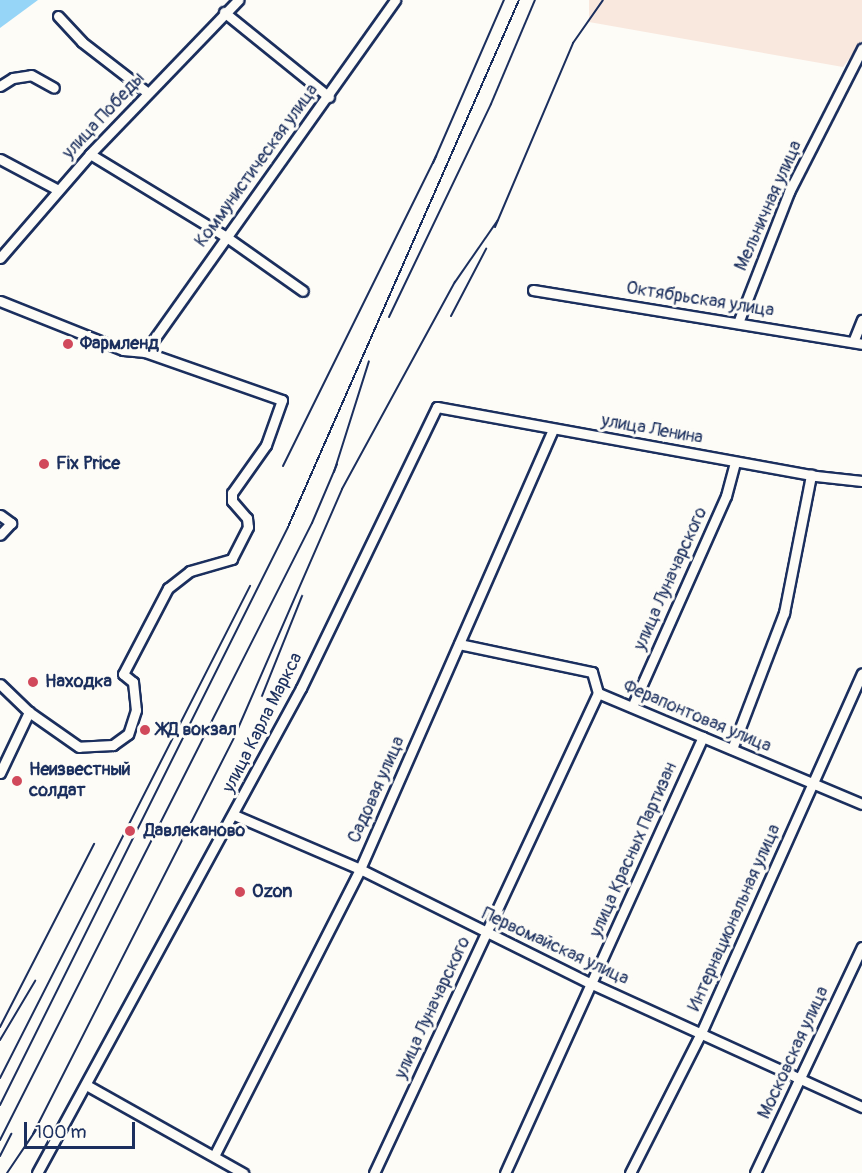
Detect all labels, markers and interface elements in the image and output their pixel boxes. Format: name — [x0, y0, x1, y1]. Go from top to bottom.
street label: улица Победы — [58, 68, 150, 164]
street label: Коммунистическая улица — [191, 80, 323, 252]
street label: Мельничная улица — [731, 138, 807, 274]
street label: Октябрьская улица — [625, 278, 775, 322]
place label: Фармленд — [80, 333, 159, 355]
marker: Фармленд — [61, 337, 75, 351]
street label: улица Ленина — [600, 410, 704, 450]
place label: Fix Price — [56, 453, 120, 475]
marker: Fix Price — [37, 457, 51, 471]
street label: улица Луначарского — [630, 504, 712, 654]
street label: улица Карла Маркса — [218, 649, 308, 797]
place label: Находка — [45, 671, 112, 693]
marker: Находка — [26, 675, 40, 689]
street label: Ферапонтовая улица — [620, 676, 774, 758]
place label: ЖД вокзал — [157, 719, 237, 741]
marker: ЖД вокзал — [138, 723, 152, 737]
street label: Садовая улица — [344, 733, 410, 847]
street label: улица Красных Партизан — [586, 759, 682, 941]
place label: Неизвестный солдат — [29, 760, 131, 802]
marker: Неизвестный солдат — [10, 774, 24, 788]
place label: Давлеканово — [144, 820, 245, 842]
street label: Интернациональная улица — [684, 821, 786, 1015]
marker: Давлеканово — [121, 822, 139, 840]
place label: Ozon — [252, 881, 292, 903]
marker: Ozon — [233, 885, 247, 899]
street label: Первомайская улица — [478, 903, 632, 991]
street label: улица Луначарского — [391, 933, 475, 1083]
street label: Московская улица — [754, 983, 834, 1123]
scale bar — [27, 1110, 138, 1148]
text: 100 m — [35, 1121, 87, 1144]

